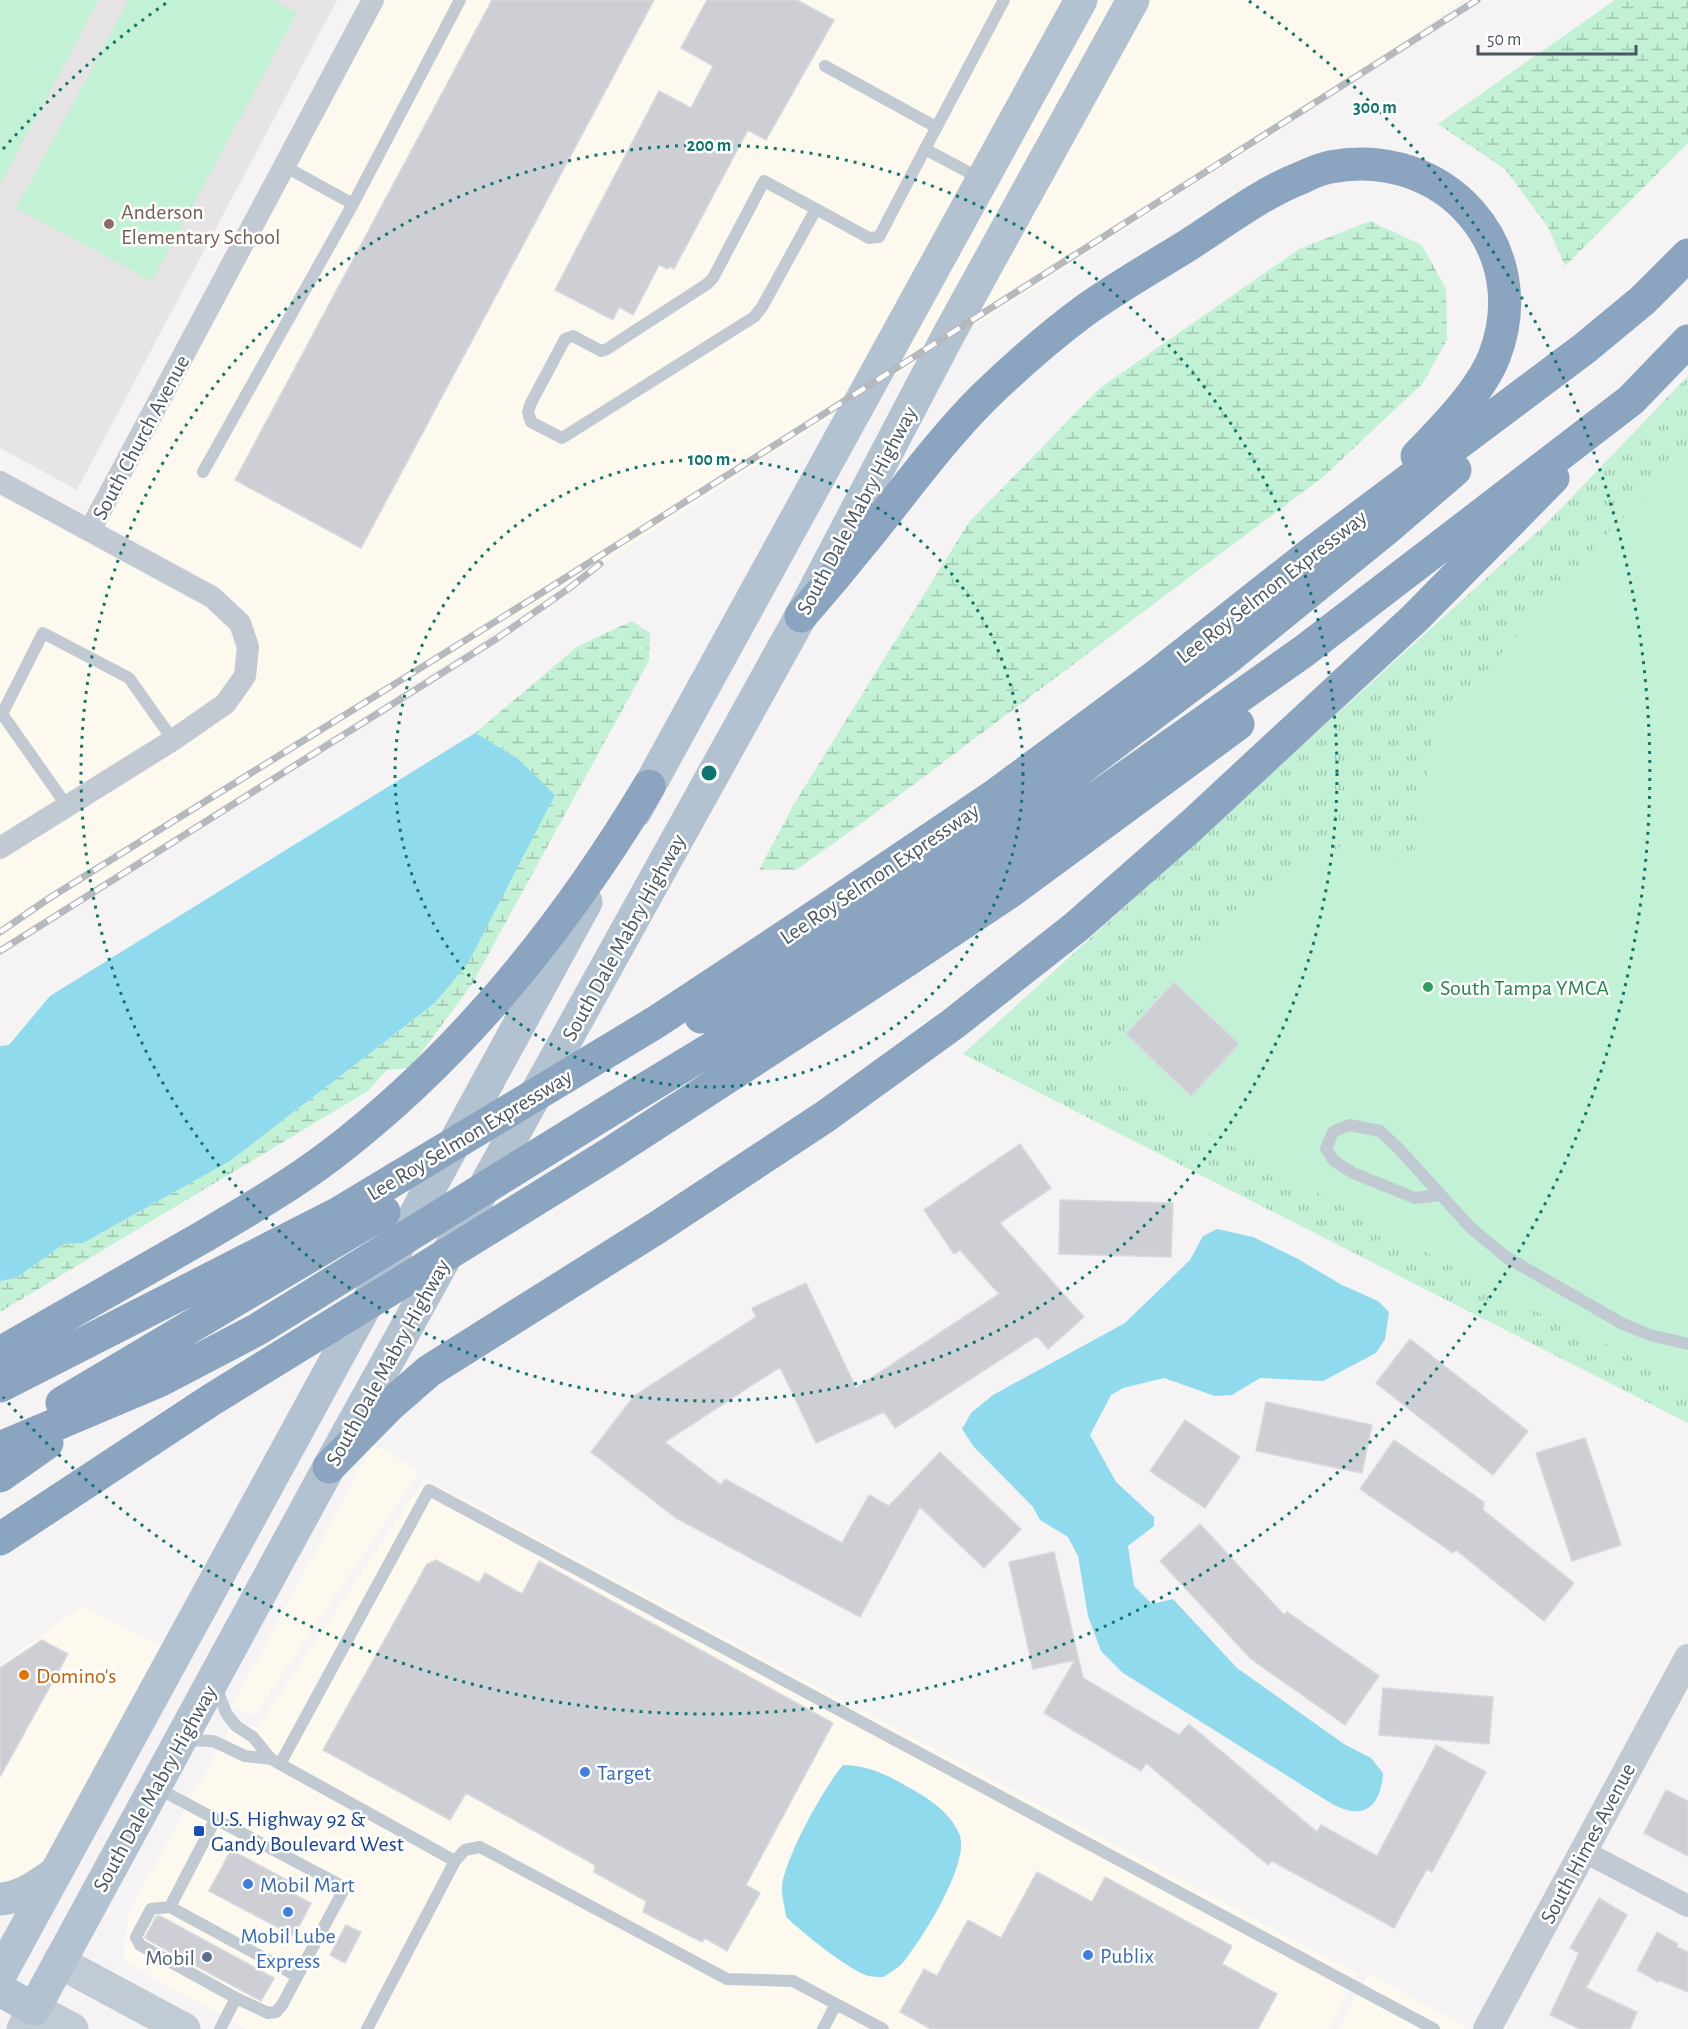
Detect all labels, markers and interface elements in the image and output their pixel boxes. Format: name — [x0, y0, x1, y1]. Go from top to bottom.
scale bar — [1478, 18, 1636, 56]
text: 50 m — [1487, 31, 1521, 49]
text: 300 m — [1353, 99, 1397, 117]
text: 200 m — [687, 137, 731, 155]
place label: Anderson Elementary School — [121, 201, 281, 248]
marker: Anderson Elementary School — [102, 217, 116, 231]
street label: South Church Avenue — [88, 352, 193, 523]
street label: South Dale Mabry Highway — [793, 402, 921, 618]
text: 100 m — [688, 451, 730, 469]
street label: Lee Roy Selmon Expressway — [1172, 505, 1371, 668]
centre of rings — [699, 763, 719, 783]
street label: Lee Roy Selmon Expressway — [776, 799, 984, 949]
street label: South Dale Mabry Highway — [558, 830, 690, 1044]
place label: South Tampa YMCA — [1440, 977, 1609, 999]
marker: South Tampa YMCA — [1421, 980, 1435, 994]
street label: Lee Roy Selmon Expressway — [363, 1065, 576, 1205]
street label: South Dale Mabry Highway — [322, 1255, 454, 1469]
place label: Domino's — [36, 1665, 116, 1687]
marker: Domino's — [17, 1668, 31, 1682]
street label: South Dale Mabry Highway — [89, 1681, 221, 1895]
street label: South Himes Avenue — [1536, 1760, 1639, 1927]
place label: Target — [597, 1762, 651, 1784]
marker: Target — [578, 1765, 592, 1779]
place label: U.S. Highway 92 & Gandy Boulevard West — [211, 1808, 404, 1855]
marker: U.S. Highway 92 & Gandy Boulevard West — [192, 1824, 206, 1838]
place label: Mobil Mart — [260, 1874, 355, 1896]
marker: Mobil Mart — [241, 1877, 255, 1891]
marker: Mobil Lube Express — [281, 1905, 295, 1919]
place label: Mobil Lube Express — [240, 1925, 336, 1972]
place label: Publix — [1100, 1945, 1154, 1967]
place label: Mobil — [145, 1947, 195, 1969]
marker: Publix — [1081, 1948, 1095, 1962]
marker: Mobil — [200, 1950, 214, 1964]

